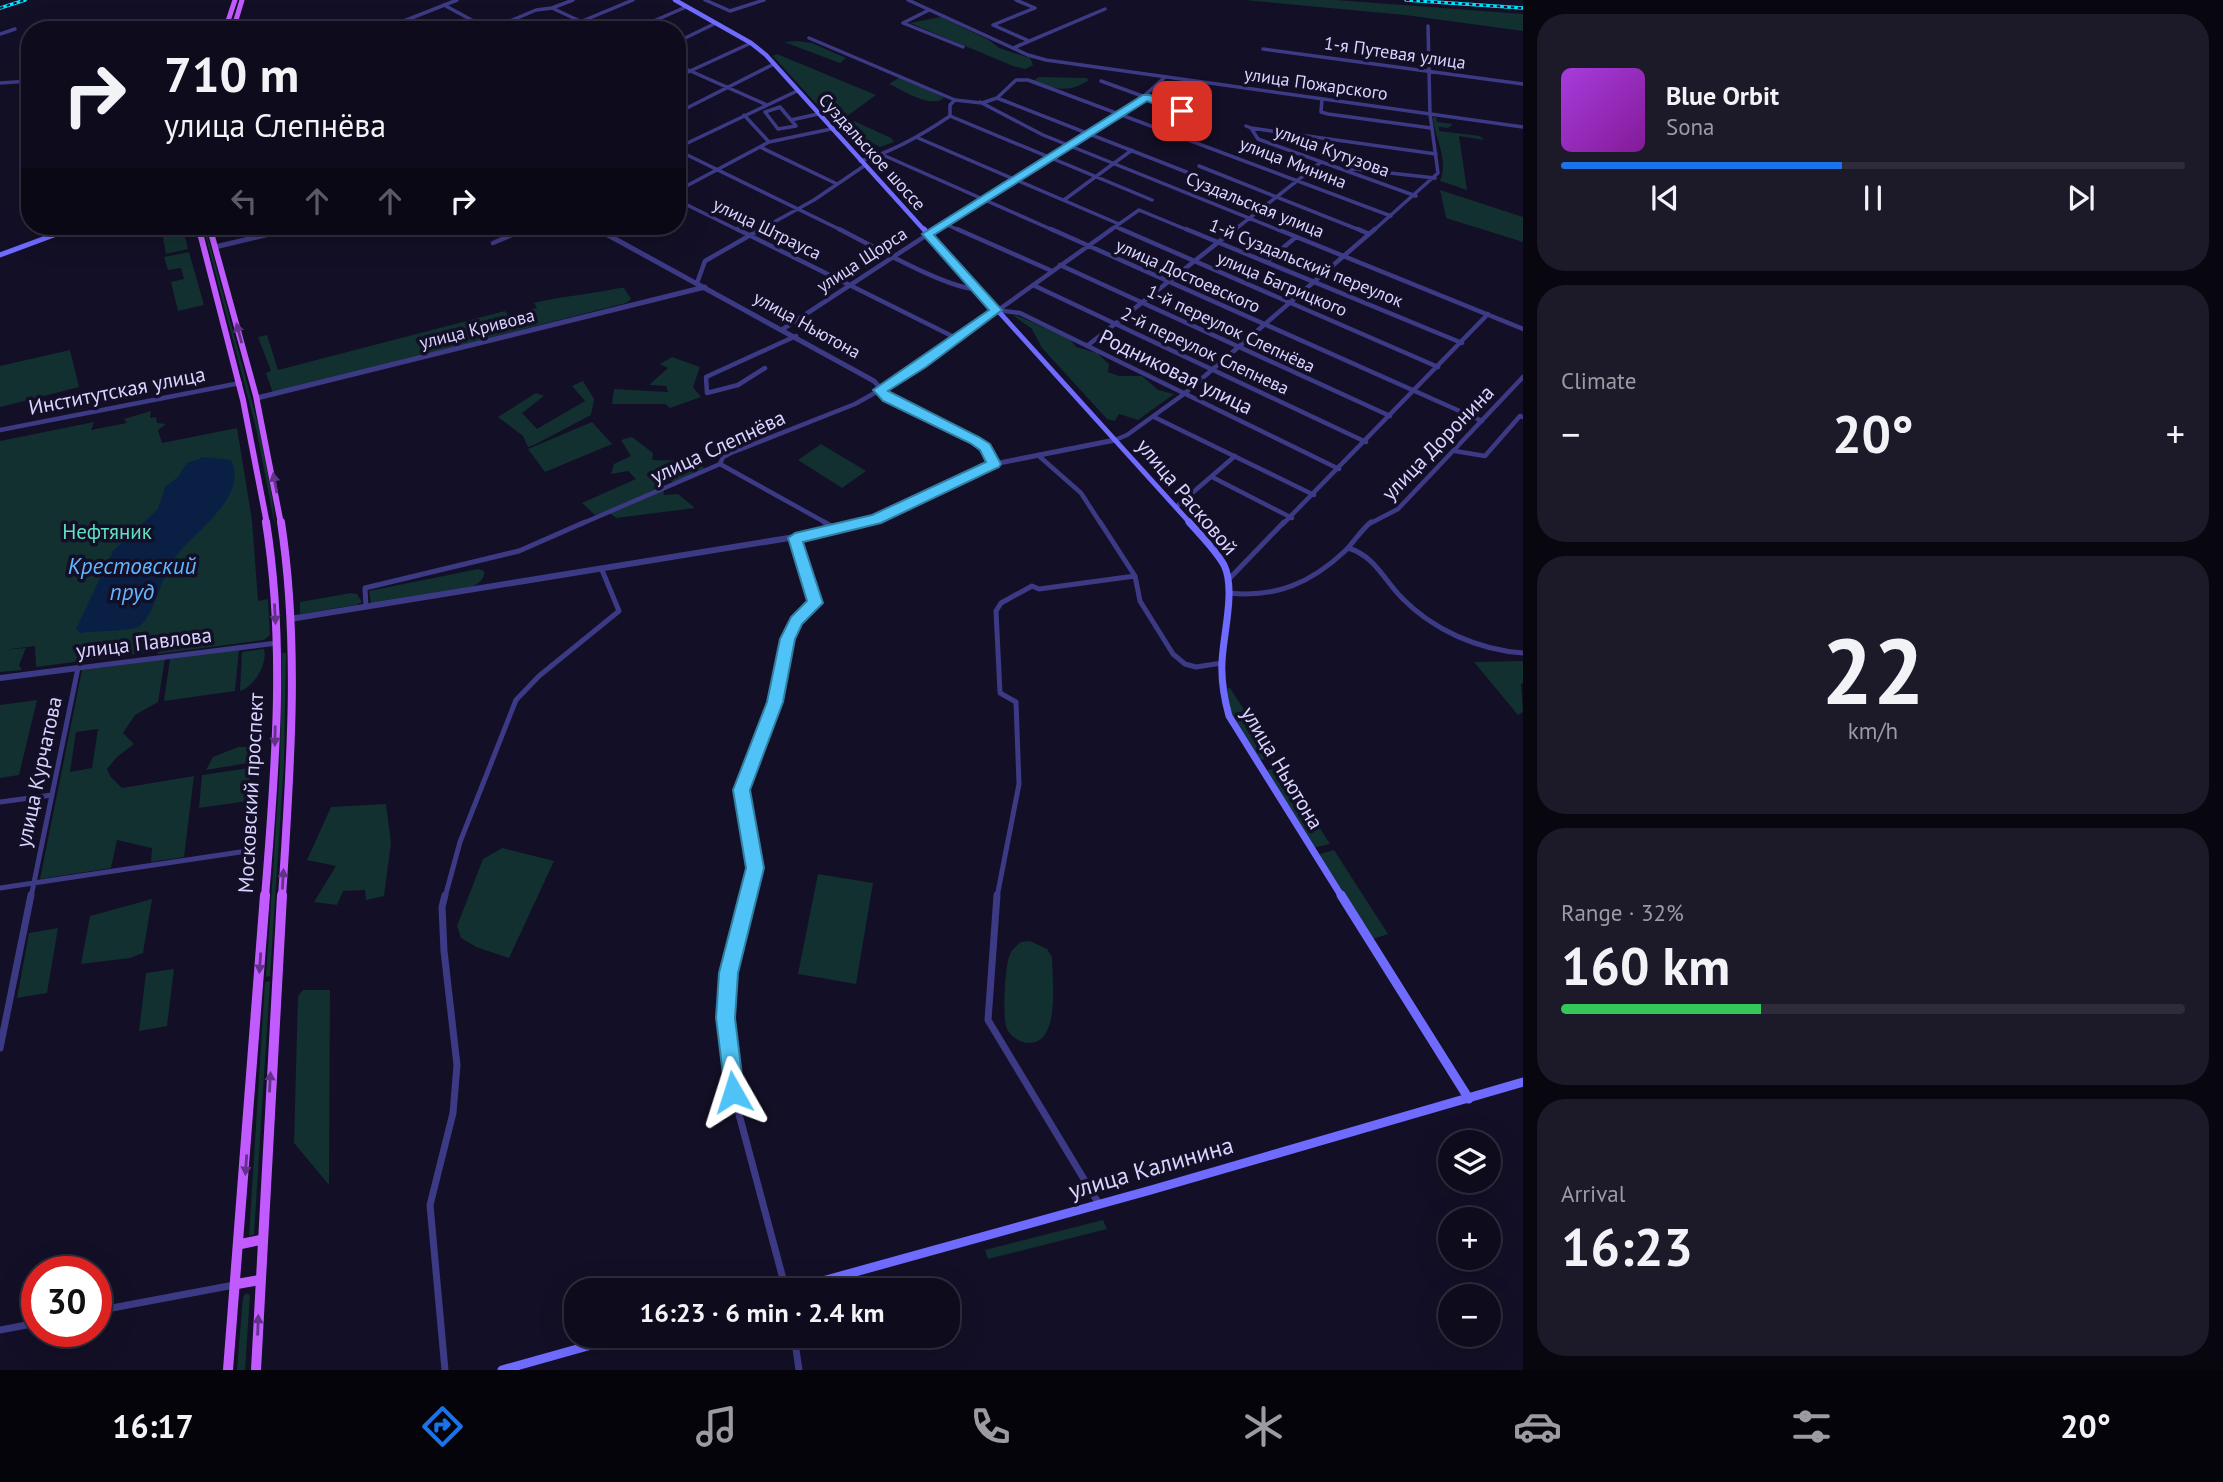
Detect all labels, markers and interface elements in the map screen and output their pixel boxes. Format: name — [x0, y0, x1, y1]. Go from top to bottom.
street label: 1-я Путевая улица — [1323, 31, 1467, 74]
text: 710 m — [164, 42, 299, 106]
icon: right — [49, 49, 140, 140]
street label: улица Пожарского — [1243, 62, 1389, 105]
text: Blue Orbit — [1666, 79, 1779, 112]
pin — [1152, 81, 1212, 141]
street label: Суздальское шоссе — [814, 88, 931, 215]
icon: arrive — [1163, 92, 1201, 130]
text: улица Слепнёва — [164, 104, 386, 146]
text: Sona — [1666, 112, 1715, 141]
street label: улица Кутузова — [1271, 119, 1393, 182]
street label: улица Минина — [1236, 132, 1350, 193]
street label: Суздальская улица — [1183, 166, 1328, 243]
icon: previous — [1646, 179, 1684, 217]
icon: pause — [1854, 179, 1892, 217]
icon: next — [2062, 179, 2100, 217]
icon: left — [225, 182, 263, 220]
icon: ahead — [298, 182, 336, 220]
icon: ahead — [371, 182, 409, 220]
icon: right — [444, 182, 482, 220]
street label: улица Штрауса — [709, 192, 825, 265]
street label: 1-й Суздальский переулок — [1206, 213, 1407, 312]
street label: улица Щорса — [812, 222, 911, 297]
street label: улица Достоевского — [1112, 233, 1264, 318]
street label: улица Багрицкого — [1213, 246, 1351, 321]
street label: 1-й переулок Слепнёва — [1143, 279, 1319, 378]
street label: улица Ньютона — [750, 286, 865, 363]
street label: 2-й переулок Слепнева — [1117, 301, 1293, 400]
street label: улица Кривова — [417, 303, 537, 354]
one-way arrow — [233, 321, 244, 343]
street label: Родниковая улица — [1095, 323, 1257, 420]
street label: Институтская улица — [26, 360, 208, 421]
text: Climate — [1561, 366, 1636, 395]
street label: улица Доронина — [1376, 379, 1500, 506]
text: 20° — [1832, 400, 1914, 467]
street label: улица Слепнёва — [646, 404, 790, 490]
text: − — [1561, 409, 1580, 458]
text: + — [2166, 409, 2185, 458]
street label: улица Расковой — [1131, 433, 1244, 561]
one-way arrow — [269, 472, 280, 494]
park label: Нефтяник — [62, 518, 152, 545]
water label: Крестовский пруд — [68, 551, 196, 606]
one-way arrow — [270, 603, 281, 625]
text: 22 — [1821, 611, 1925, 729]
street label: улица Павлова — [75, 621, 213, 664]
street label: Московский проспект — [232, 691, 269, 894]
street label: улица Курчатова — [9, 694, 68, 850]
street label: улица Ньютона — [1235, 701, 1330, 834]
text: km/h — [1848, 716, 1898, 745]
one-way arrow — [269, 725, 281, 747]
one-way arrow — [277, 868, 288, 890]
text: Range · 32% — [1561, 898, 1684, 927]
text: 160 km — [1561, 932, 1730, 999]
one-way arrow — [254, 952, 265, 974]
position arrow — [696, 1055, 770, 1129]
one-way arrow — [265, 1071, 276, 1093]
street label: улица Калинина — [1065, 1129, 1237, 1206]
map controls — [1438, 1130, 1501, 1347]
button: layers — [1438, 1130, 1501, 1193]
one-way arrow — [240, 1155, 251, 1177]
text: Arrival — [1561, 1179, 1625, 1208]
button: + — [1438, 1207, 1501, 1270]
text: 16:23 — [1561, 1213, 1693, 1280]
speed limit sign: 30 — [21, 1256, 112, 1347]
button: − — [1438, 1284, 1501, 1347]
text: 16:23 · 6 min · 2.4 km — [640, 1296, 885, 1329]
one-way arrow — [252, 1314, 263, 1336]
icon: directions — [418, 1402, 467, 1451]
icon: music — [692, 1402, 741, 1451]
icon: phone — [966, 1402, 1015, 1451]
icon: climate — [1239, 1402, 1288, 1451]
icon: car — [1513, 1402, 1562, 1451]
icon: filters — [1787, 1402, 1836, 1451]
text: 16:17 — [112, 1405, 194, 1447]
text: 20° — [2060, 1405, 2111, 1447]

